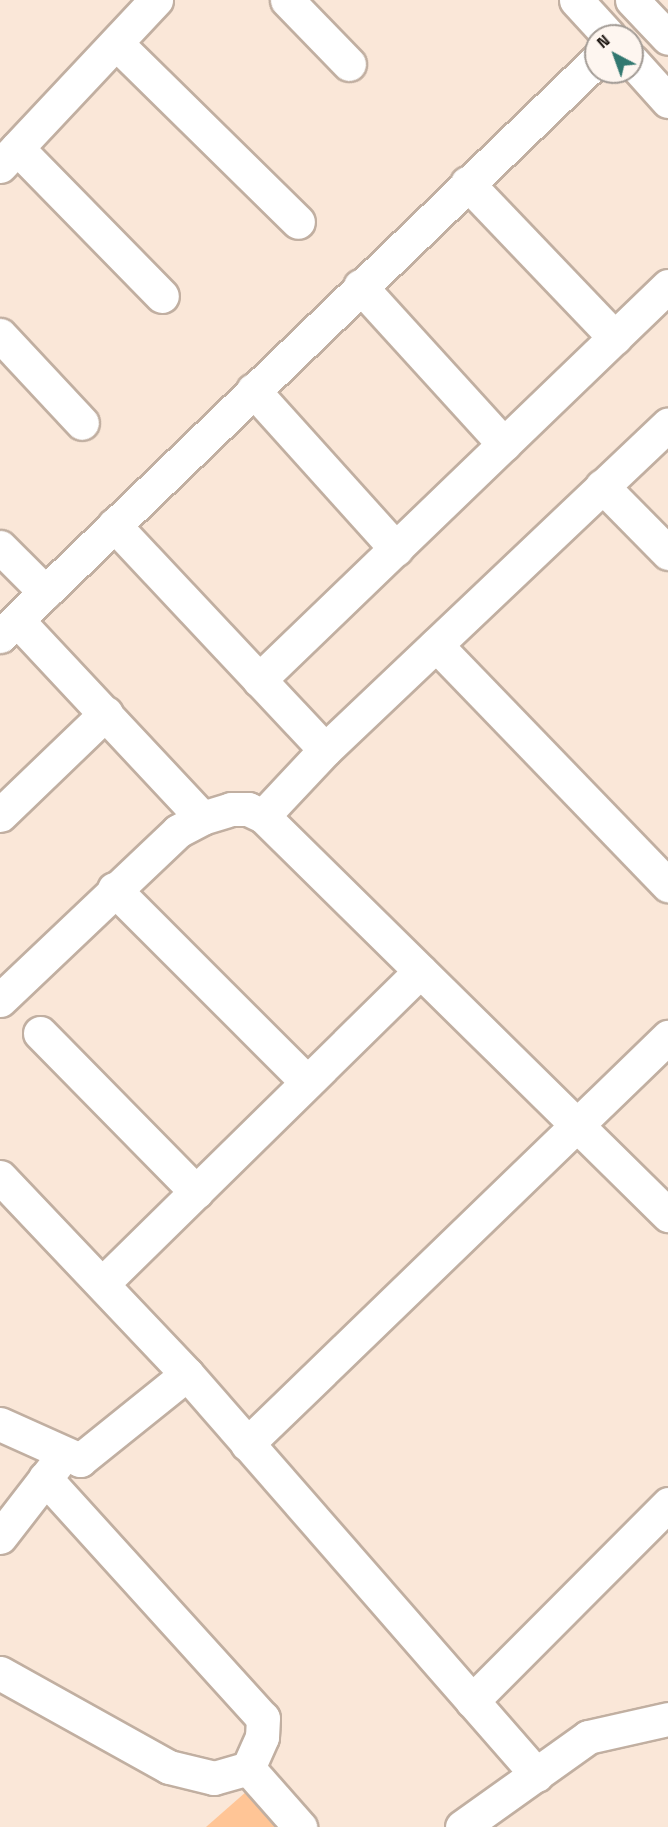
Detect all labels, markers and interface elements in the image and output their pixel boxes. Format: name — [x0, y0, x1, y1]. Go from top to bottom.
north arrow — [584, 24, 644, 84]
text: N — [592, 30, 614, 53]

